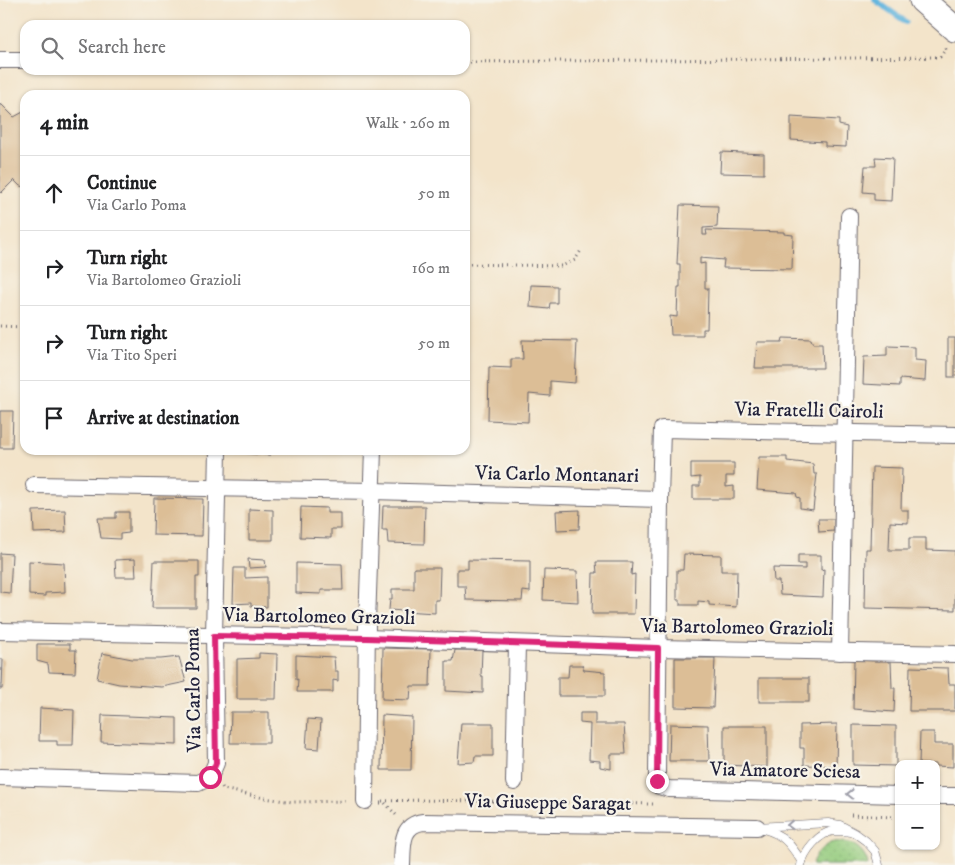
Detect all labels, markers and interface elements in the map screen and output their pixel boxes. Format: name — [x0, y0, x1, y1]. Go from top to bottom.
search box — [20, 20, 470, 75]
icon: search — [38, 34, 66, 62]
text: Search here — [78, 36, 166, 59]
text: 4 min — [40, 110, 89, 136]
text: Walk · 260 m — [366, 113, 450, 133]
text: Continue — [87, 172, 157, 195]
icon: ahead — [40, 179, 68, 207]
text: 50 m — [418, 183, 450, 203]
text: Via Carlo Poma — [87, 195, 186, 215]
text: Turn right — [87, 247, 167, 270]
icon: right — [40, 254, 68, 282]
text: 160 m — [412, 258, 450, 278]
text: Via Bartolomeo Grazioli — [87, 270, 241, 290]
text: Turn right — [87, 322, 167, 345]
icon: right — [40, 329, 68, 357]
text: 50 m — [418, 333, 450, 353]
text: Via Tito Speri — [87, 345, 177, 365]
street label: Via Fratelli Cairoli — [733, 397, 884, 425]
icon: arrive — [40, 404, 68, 432]
text: Arrive at destination — [87, 407, 239, 430]
street label: Via Carlo Montanari — [474, 461, 639, 489]
street label: Via Bartolomeo Grazioli — [222, 603, 415, 631]
street label: Via Bartolomeo Grazioli — [640, 614, 833, 642]
street label: Via Carlo Poma — [180, 627, 208, 753]
street label: Via Amatore Sciesa — [709, 757, 861, 785]
map controls — [895, 760, 940, 850]
button: + — [895, 760, 940, 805]
route start — [199, 766, 222, 789]
route end — [646, 770, 669, 793]
street label: Via Giuseppe Saragat — [464, 789, 631, 817]
one-way arrow — [846, 789, 854, 799]
button: − — [895, 805, 940, 850]
one-way arrow — [786, 820, 794, 831]

